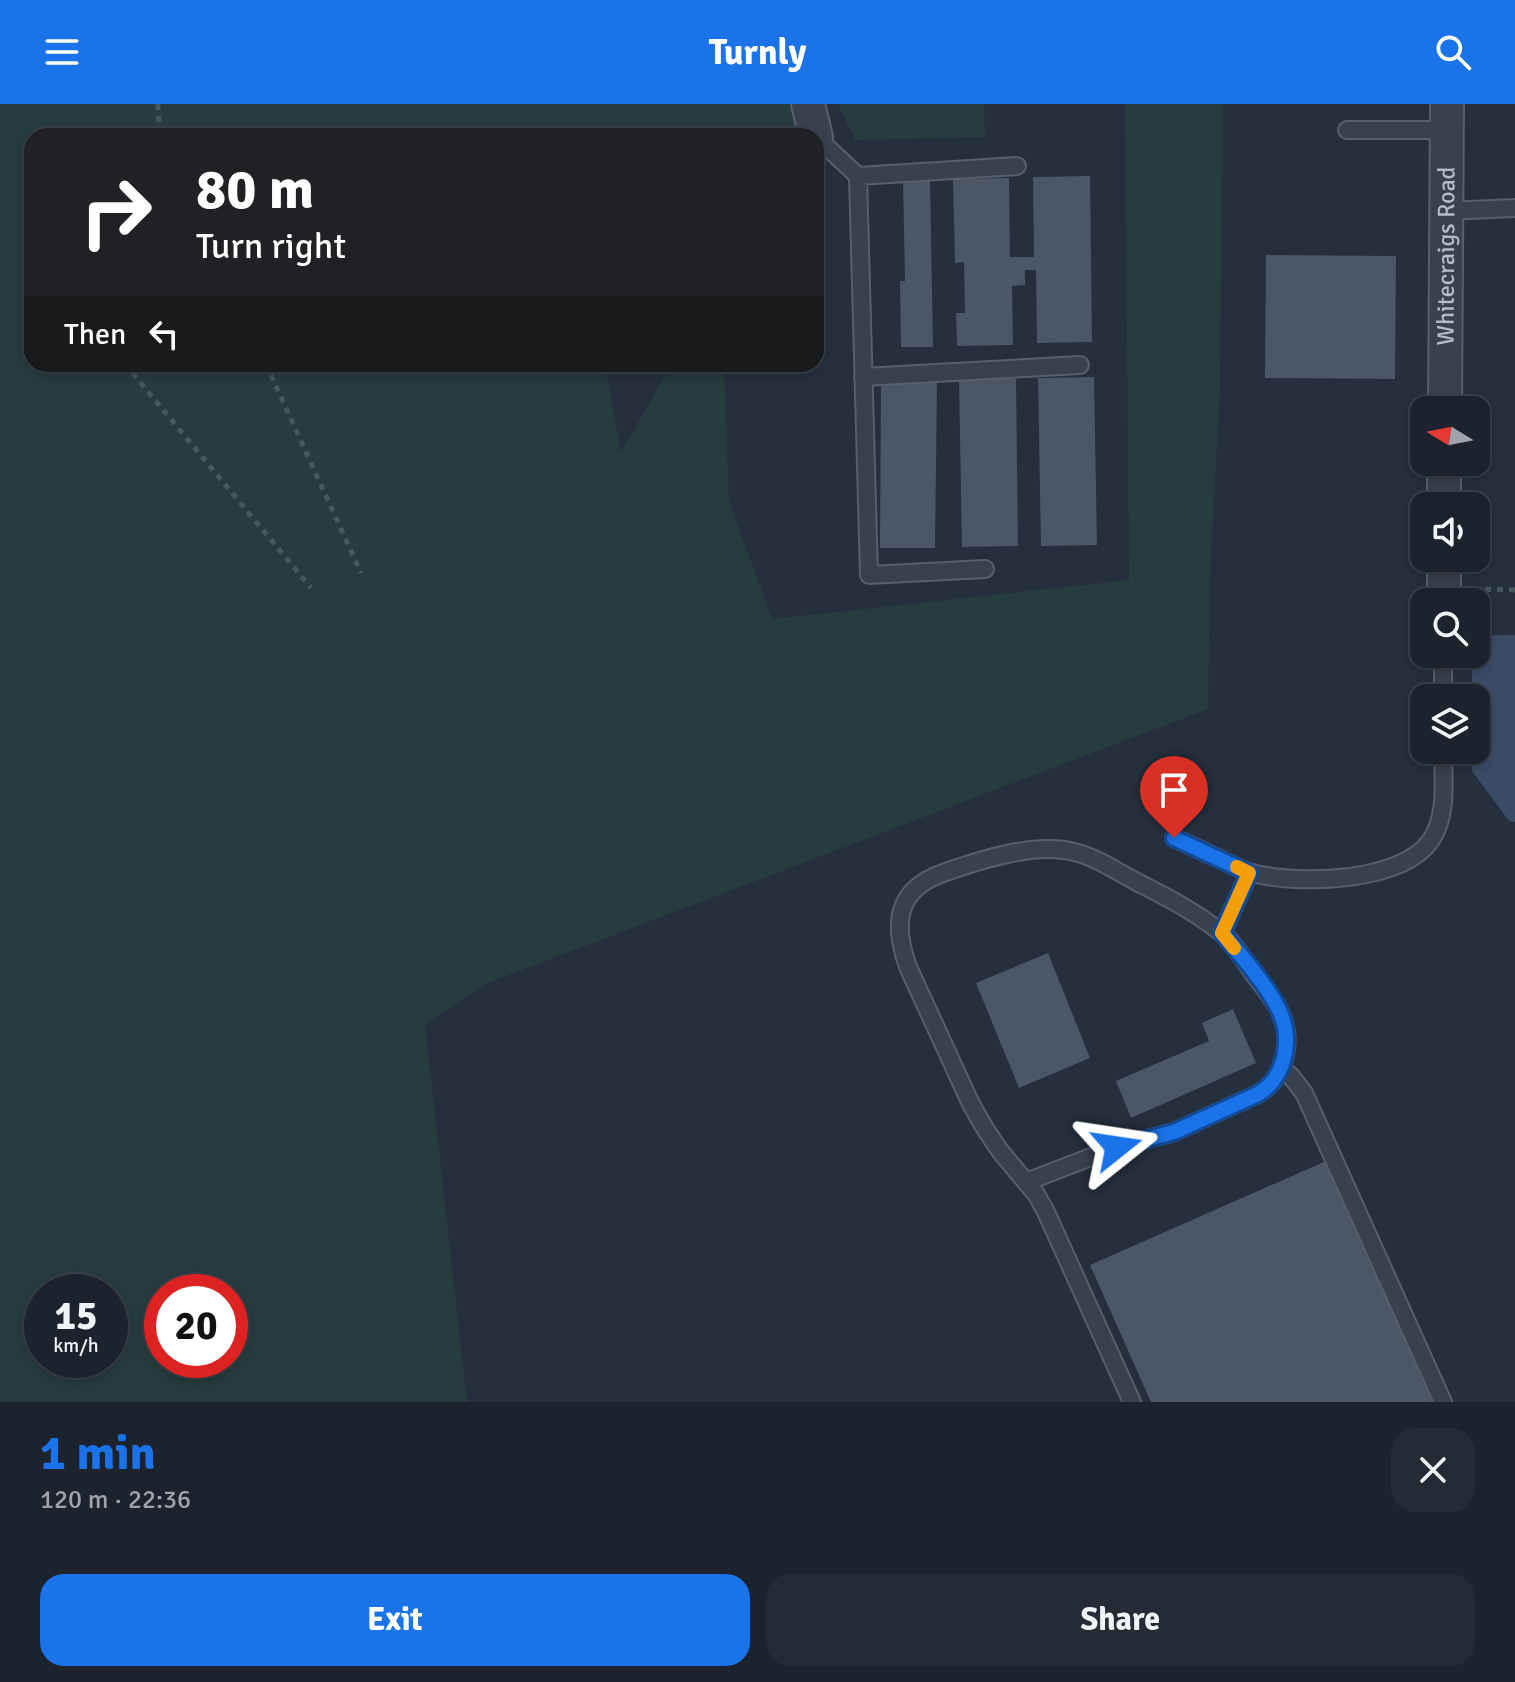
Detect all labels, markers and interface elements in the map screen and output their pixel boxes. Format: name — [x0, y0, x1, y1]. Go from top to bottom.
icon: menu — [40, 30, 84, 74]
text: Turnly — [709, 30, 806, 75]
icon: search — [1431, 30, 1475, 74]
text: 80 m — [196, 155, 314, 224]
icon: right — [64, 160, 168, 264]
street label: Whitecraigs Road — [1430, 167, 1462, 345]
text: Turn right — [196, 224, 346, 269]
icon: left — [142, 312, 186, 356]
text: Then — [64, 316, 126, 353]
north arrow — [1410, 396, 1490, 476]
map controls — [1410, 396, 1490, 764]
button: sound — [1410, 492, 1490, 572]
button: search — [1410, 588, 1490, 668]
button: layers — [1410, 684, 1490, 764]
pin — [1140, 756, 1208, 838]
icon: arrive — [1152, 768, 1196, 812]
position arrow — [1075, 1105, 1159, 1189]
speed limit sign: 20 — [144, 1274, 248, 1378]
text: 15 — [54, 1291, 98, 1341]
text: km/h — [53, 1333, 99, 1358]
text: 1 min — [40, 1424, 156, 1483]
button: close — [1391, 1428, 1475, 1512]
text: 120 m · 22:36 — [40, 1484, 191, 1516]
button: Exit — [40, 1574, 750, 1666]
button: Share — [766, 1574, 1475, 1666]

